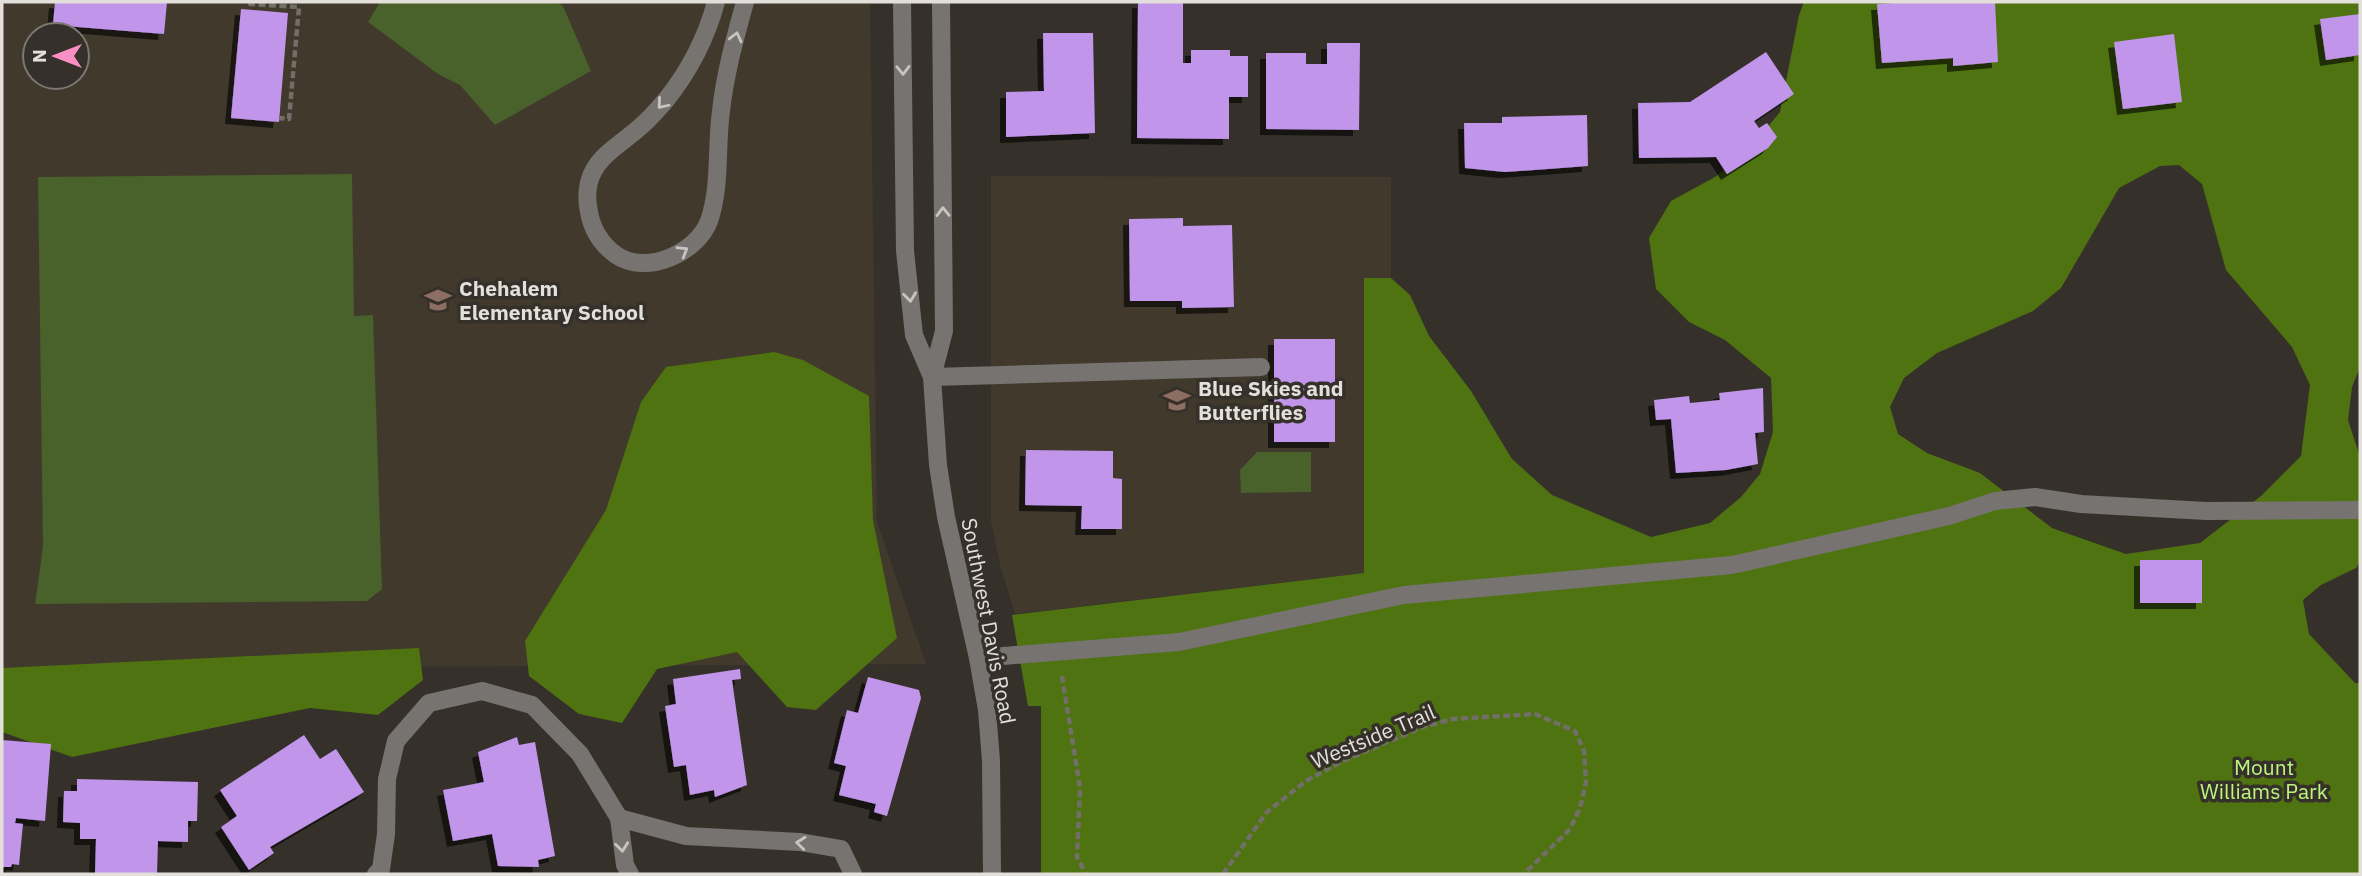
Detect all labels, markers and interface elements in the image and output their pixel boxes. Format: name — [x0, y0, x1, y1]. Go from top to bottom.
north arrow — [21, 21, 91, 91]
one-way arrow — [728, 31, 742, 43]
text: N — [27, 49, 51, 63]
one-way arrow — [895, 65, 911, 76]
one-way arrow — [658, 96, 670, 109]
one-way arrow — [935, 206, 951, 217]
one-way arrow — [675, 246, 688, 259]
place label: Chehalem Elementary School — [459, 274, 644, 326]
school or university icon: Chehalem Elementary School — [423, 285, 453, 315]
one-way arrow — [902, 292, 917, 303]
place label: Blue Skies and Butterflies — [1198, 374, 1343, 426]
school or university icon: Blue Skies and Butterflies — [1162, 385, 1192, 415]
street label: Southwest Davis Road — [955, 516, 1023, 726]
street label: Westside Trail — [1307, 697, 1440, 775]
park label: Mount Williams Park — [2200, 753, 2328, 805]
one-way arrow — [796, 836, 807, 851]
one-way arrow — [615, 841, 630, 853]

